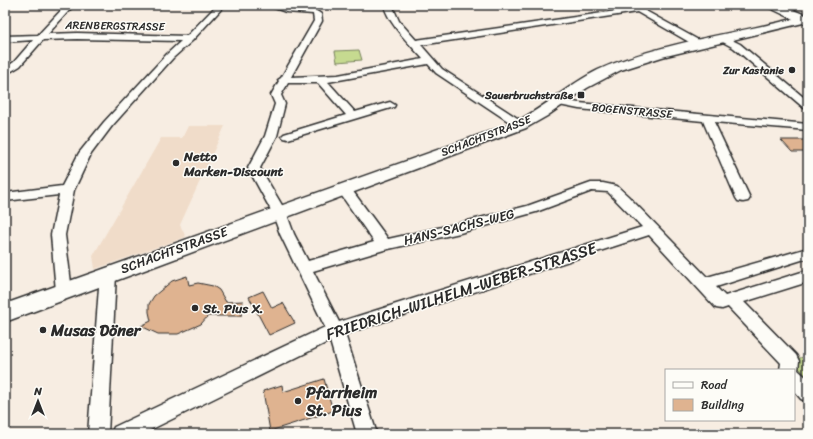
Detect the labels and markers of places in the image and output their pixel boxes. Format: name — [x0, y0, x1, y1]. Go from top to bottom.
place label: Zur Kastanie — [722, 61, 784, 80]
marker: Zur Kastanie — [787, 65, 797, 75]
place label: Sauerbruchstraße — [484, 86, 574, 105]
marker: Sauerbruchstraße — [576, 90, 586, 100]
place label: Netto Marken-Discount — [183, 145, 284, 183]
marker: Netto Marken-Discount — [171, 158, 181, 168]
place label: St. Pius X. — [202, 297, 263, 320]
marker: St. Pius X. — [190, 303, 200, 313]
place label: Musas Döner — [50, 316, 142, 345]
marker: Musas Döner — [38, 325, 48, 335]
place label: Pfarrheim St. Pius — [305, 378, 377, 425]
marker: Pfarrheim St. Pius — [293, 396, 303, 406]

